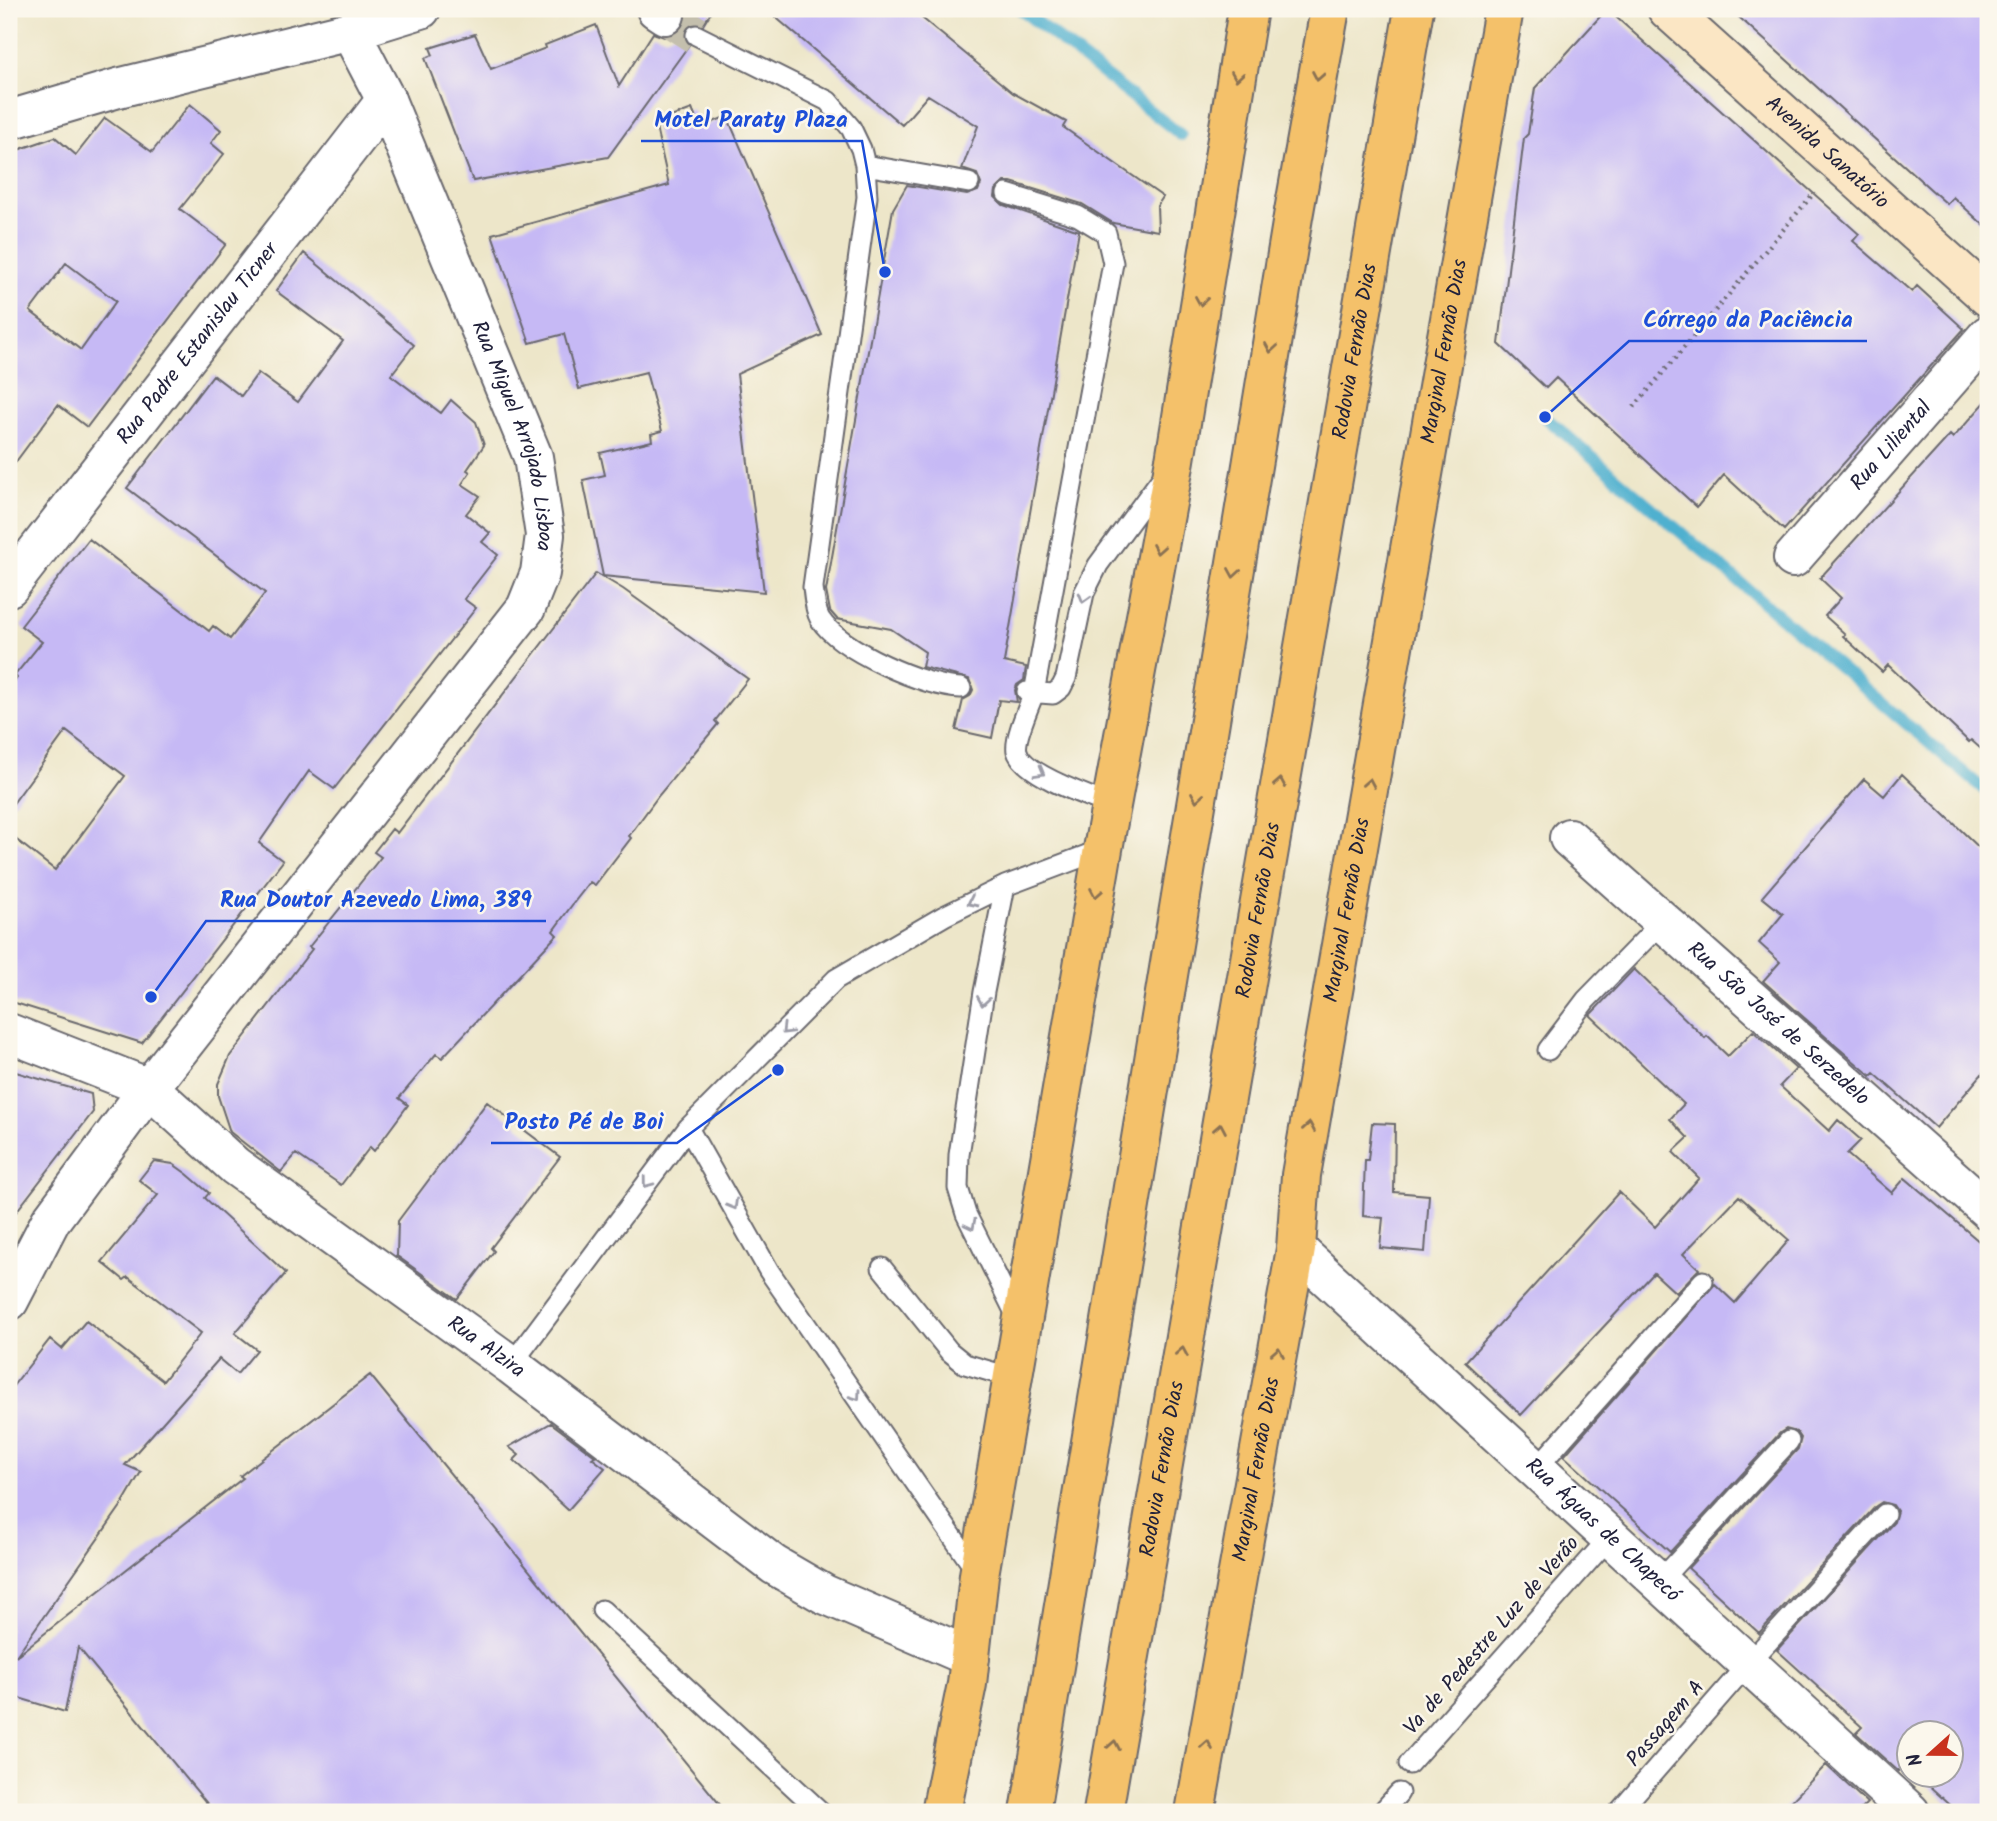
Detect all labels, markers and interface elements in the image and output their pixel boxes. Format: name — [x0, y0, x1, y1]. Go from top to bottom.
one-way arrow — [1230, 70, 1245, 82]
one-way arrow — [1311, 70, 1326, 82]
street label: Avenida Sanatório — [1757, 88, 1897, 217]
callout: Motel Paraty Plaza — [641, 97, 862, 141]
text: Motel Paraty Plaza — [654, 103, 848, 139]
street label: Rua Padre Estanislau Ticner — [108, 234, 287, 452]
street label: Marginal Fernão Dias — [1412, 257, 1477, 446]
street label: Rodovia Fernão Dias — [1324, 261, 1386, 442]
one-way arrow — [1194, 295, 1209, 307]
callout: Córrego da Paciência — [1629, 297, 1867, 341]
text: Córrego da Paciência — [1643, 303, 1853, 339]
street label: Rua Miguel Arrojado Lisboa — [462, 316, 562, 553]
one-way arrow — [1264, 343, 1279, 354]
street label: Rua Liliental — [1842, 393, 1940, 499]
one-way arrow — [1152, 543, 1167, 555]
one-way arrow — [1227, 567, 1242, 579]
one-way arrow — [1077, 592, 1092, 604]
one-way arrow — [1032, 764, 1045, 777]
one-way arrow — [1272, 777, 1287, 789]
one-way arrow — [1361, 777, 1376, 789]
one-way arrow — [1190, 791, 1205, 803]
street label: Marginal Fernão Dias — [1315, 815, 1379, 1005]
street label: Rodovia Fernão Dias — [1227, 820, 1290, 1001]
callout: Rua Doutor Azevedo Lima, 389 — [206, 877, 546, 921]
text: Rua Doutor Azevedo Lima, 389 — [220, 883, 532, 919]
one-way arrow — [1089, 888, 1104, 899]
one-way arrow — [967, 894, 979, 908]
street label: Rua São José de Serzedelo — [1680, 934, 1877, 1114]
one-way arrow — [976, 995, 991, 1007]
one-way arrow — [782, 1022, 794, 1034]
callout: Posto Pé de Boi — [491, 1099, 677, 1143]
text: Posto Pé de Boi — [505, 1105, 664, 1141]
one-way arrow — [1301, 1121, 1316, 1133]
one-way arrow — [1212, 1122, 1227, 1133]
one-way arrow — [643, 1175, 656, 1188]
one-way arrow — [725, 1198, 738, 1210]
one-way arrow — [963, 1217, 977, 1230]
street label: Rua Alzira — [440, 1307, 532, 1387]
one-way arrow — [1174, 1346, 1189, 1358]
one-way arrow — [1270, 1346, 1285, 1358]
street label: Marginal Fernão Dias — [1224, 1375, 1289, 1564]
street label: Rodovia Fernão Dias — [1131, 1379, 1194, 1559]
one-way arrow — [848, 1388, 860, 1401]
street label: Rua Águas de Chapecó — [1517, 1450, 1689, 1611]
street label: Va de Pedestre Luz de Verão — [1396, 1529, 1588, 1743]
street label: Passagem A — [1619, 1673, 1713, 1775]
north arrow — [1896, 1720, 1966, 1790]
one-way arrow — [1106, 1739, 1121, 1751]
one-way arrow — [1199, 1739, 1214, 1751]
text: N — [1900, 1748, 1932, 1770]

